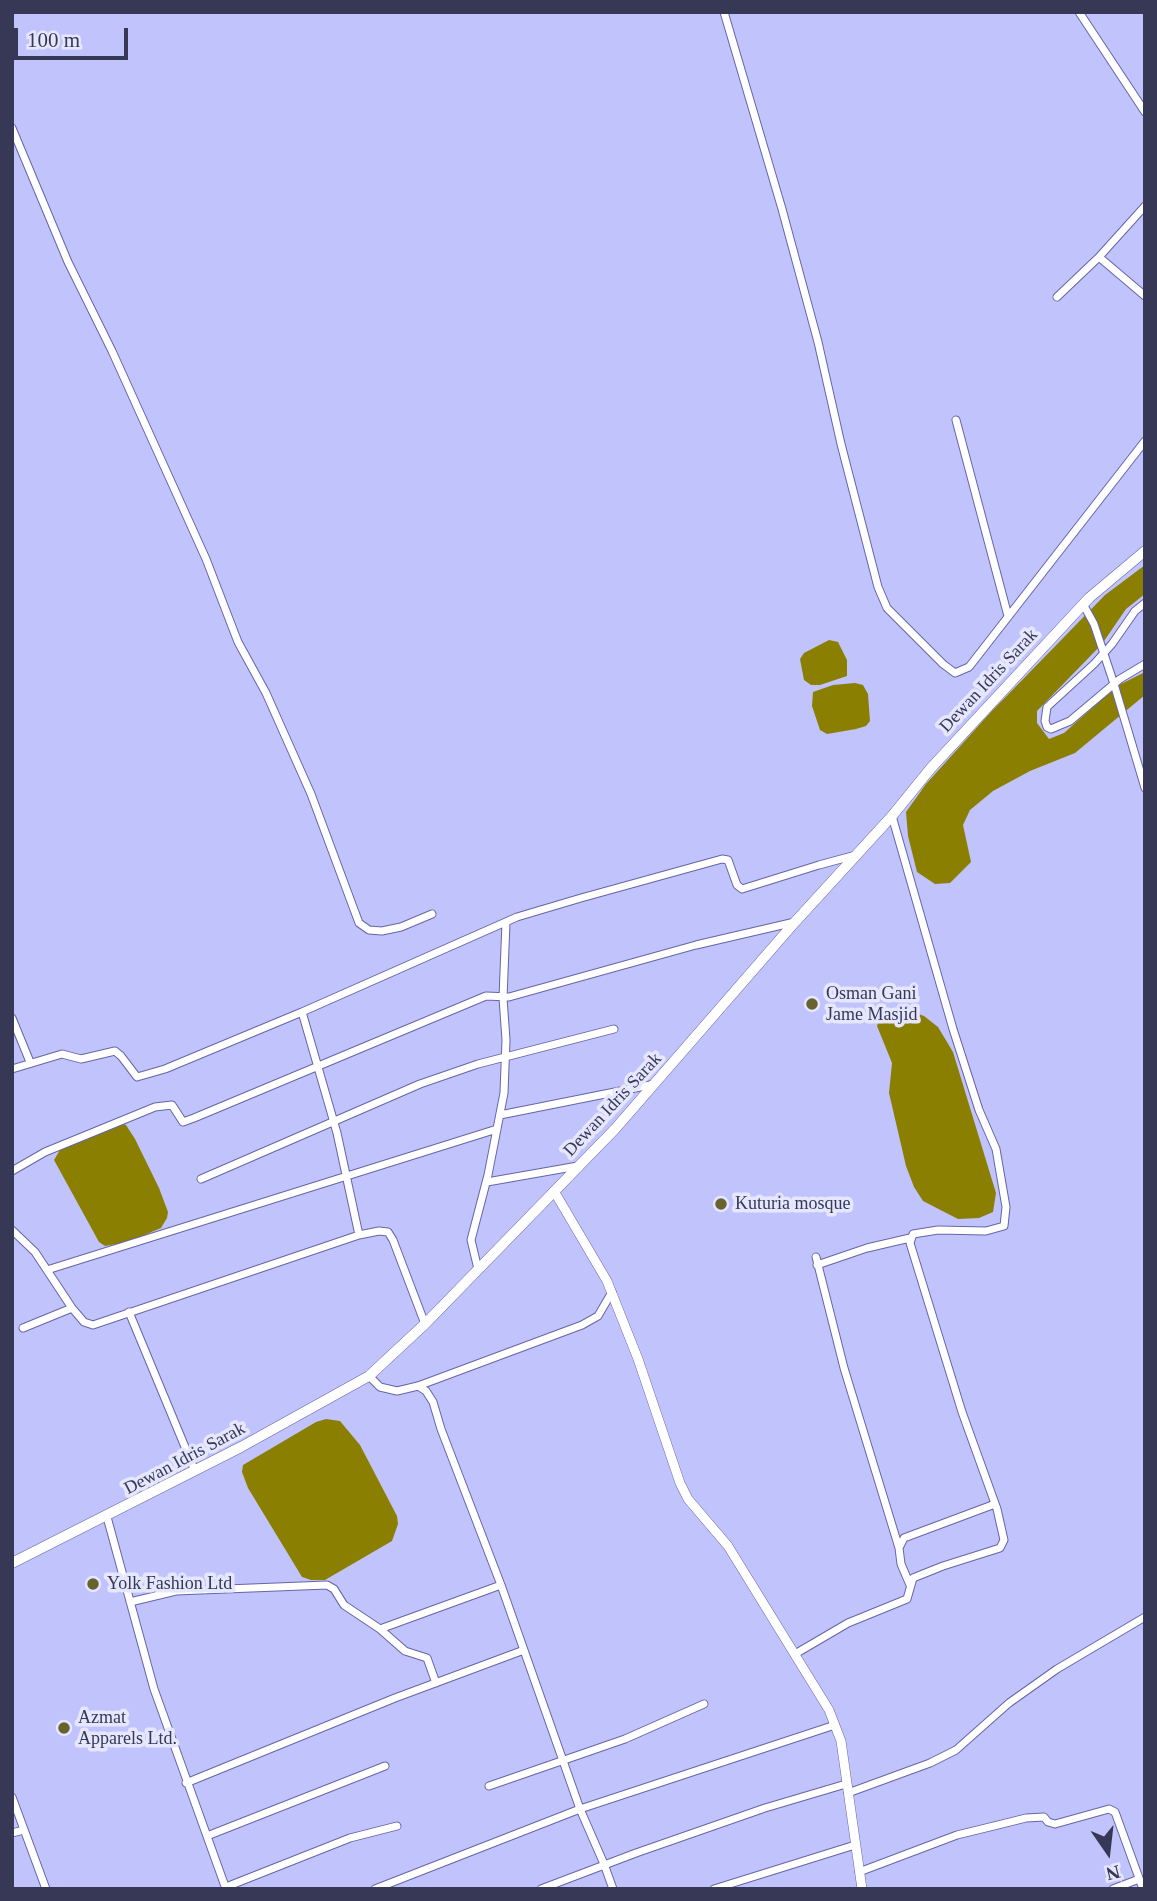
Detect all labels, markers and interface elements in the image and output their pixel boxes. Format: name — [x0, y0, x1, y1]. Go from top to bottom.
scale bar — [18, 14, 131, 58]
text: 100 m — [27, 28, 80, 52]
street label: Dewan Idris Sarak — [929, 618, 1049, 744]
place label: Osman Gani Jame Masjid — [826, 983, 930, 1026]
marker: Osman Gani Jame Masjid — [804, 996, 820, 1012]
street label: Dewan Idris Sarak — [553, 1042, 673, 1168]
place label: Kuturia mosque — [735, 1193, 870, 1215]
marker: Kuturia mosque — [713, 1196, 729, 1212]
street label: Dewan Idris Sarak — [113, 1414, 257, 1504]
place label: Yolk Fashion Ltd — [107, 1573, 244, 1595]
marker: Yolk Fashion Ltd — [85, 1576, 101, 1592]
place label: Azmat Apparels Ltd. — [78, 1707, 189, 1750]
marker: Azmat Apparels Ltd. — [56, 1720, 72, 1736]
north arrow — [1073, 1817, 1143, 1887]
text: N — [1104, 1861, 1122, 1885]

